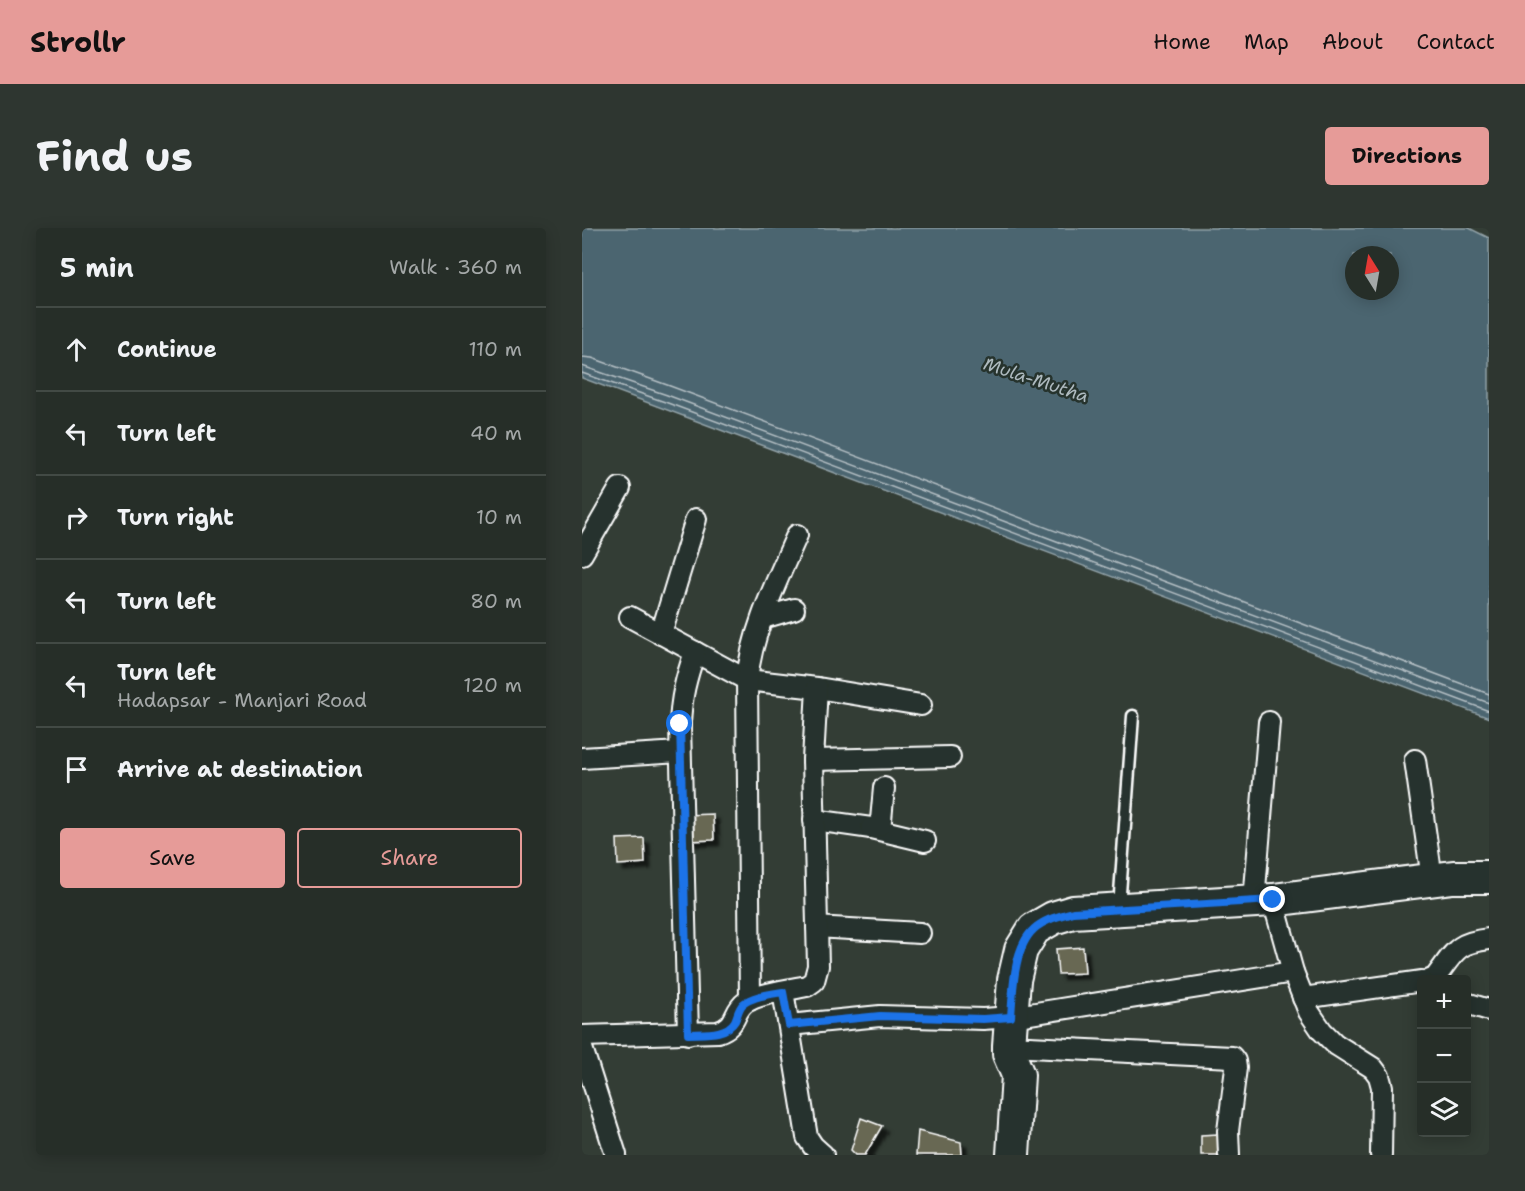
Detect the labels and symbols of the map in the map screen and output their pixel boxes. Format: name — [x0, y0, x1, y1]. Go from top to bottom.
north arrow — [1345, 246, 1399, 300]
water label: Mula-Mutha — [980, 352, 1092, 408]
route start — [666, 710, 692, 736]
route end — [1259, 886, 1285, 912]

